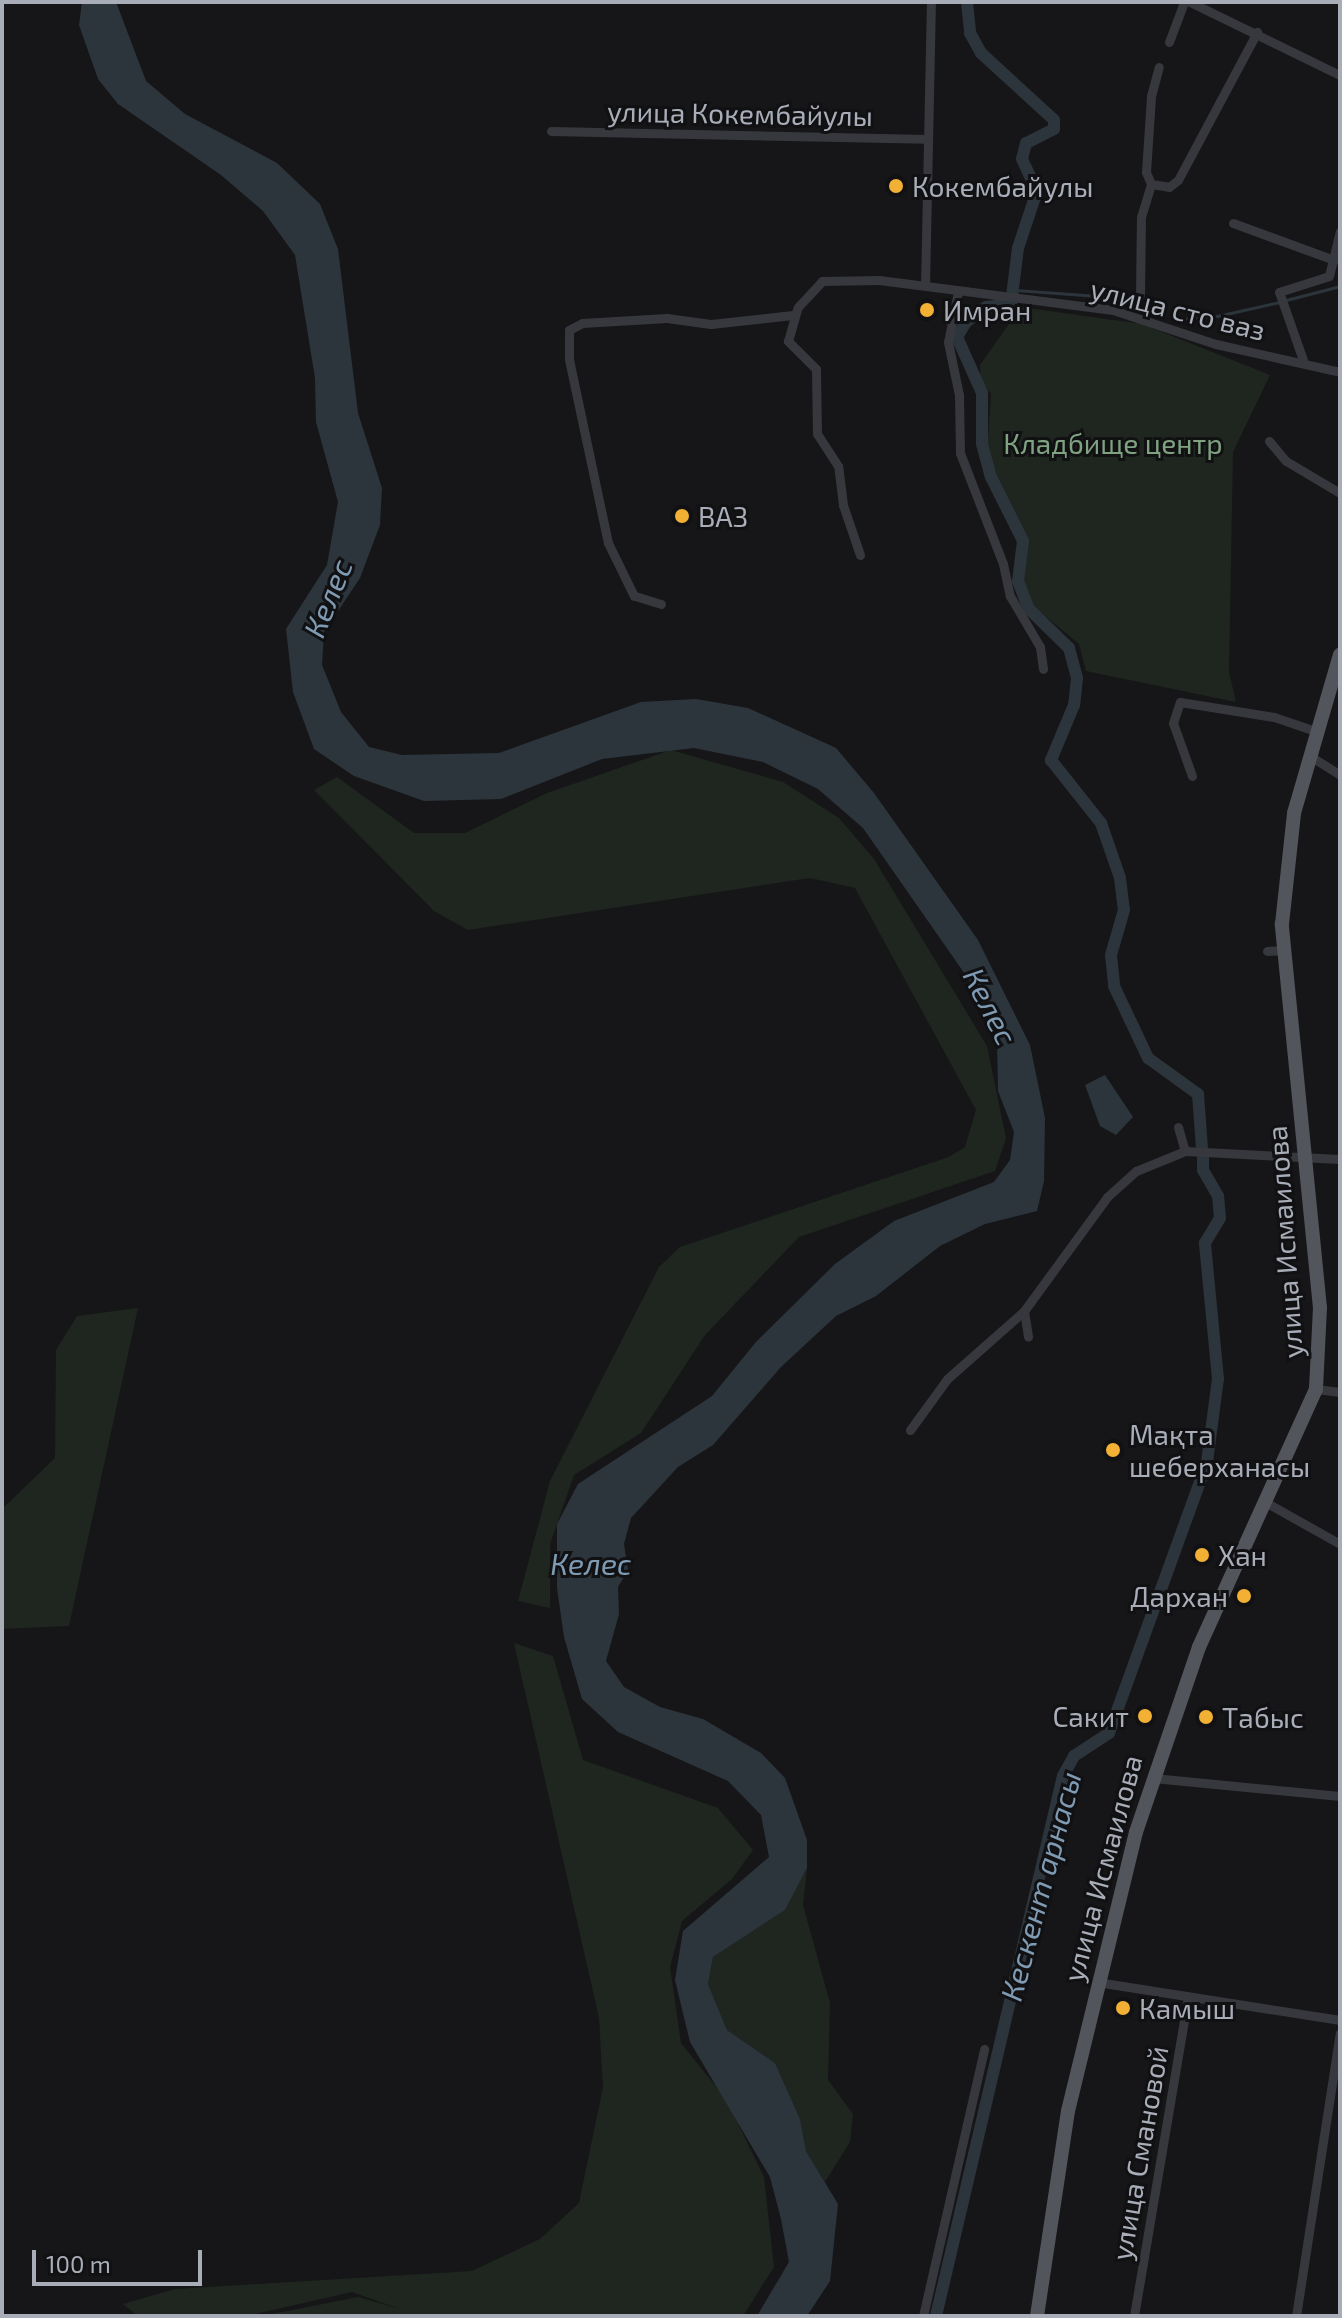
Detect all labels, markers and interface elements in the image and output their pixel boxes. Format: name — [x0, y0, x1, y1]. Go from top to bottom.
street label: улица Кокембайулы — [607, 94, 873, 132]
place label: Кокембайулы — [912, 169, 1093, 203]
marker: Кокембайулы — [887, 177, 905, 195]
street label: улица сто ваз — [1087, 271, 1269, 347]
place label: Имран — [943, 293, 1031, 327]
marker: Имран — [918, 301, 936, 319]
park label: Кладбище центр — [1003, 426, 1223, 460]
place label: ВАЗ — [698, 499, 748, 533]
marker: ВАЗ — [673, 507, 691, 525]
water label: Келес — [295, 554, 359, 642]
water label: Келес — [957, 962, 1025, 1050]
street label: улица Исмаилова — [1259, 1125, 1309, 1359]
place label: Мақта шеберханасы — [1129, 1417, 1310, 1483]
marker: Мақта шеберханасы — [1104, 1441, 1122, 1459]
place label: Хан — [1218, 1538, 1267, 1572]
water label: Келес — [550, 1545, 632, 1581]
marker: Хан — [1193, 1546, 1211, 1564]
place label: Дархан — [1130, 1579, 1228, 1613]
marker: Дархан — [1235, 1587, 1253, 1605]
place label: Сакит — [1052, 1699, 1129, 1733]
place label: Табыс — [1222, 1700, 1304, 1734]
marker: Сакит — [1136, 1707, 1154, 1725]
marker: Табыс — [1197, 1708, 1215, 1726]
street label: улица Исмаилова — [1056, 1751, 1148, 1985]
water label: Кескент арнасы — [992, 1767, 1088, 2005]
place label: Камыш — [1139, 1991, 1235, 2025]
marker: Камыш — [1114, 1999, 1132, 2017]
street label: улица Смановой — [1104, 2043, 1174, 2263]
scale bar — [36, 2234, 206, 2284]
text: 100 m — [46, 2249, 111, 2278]

